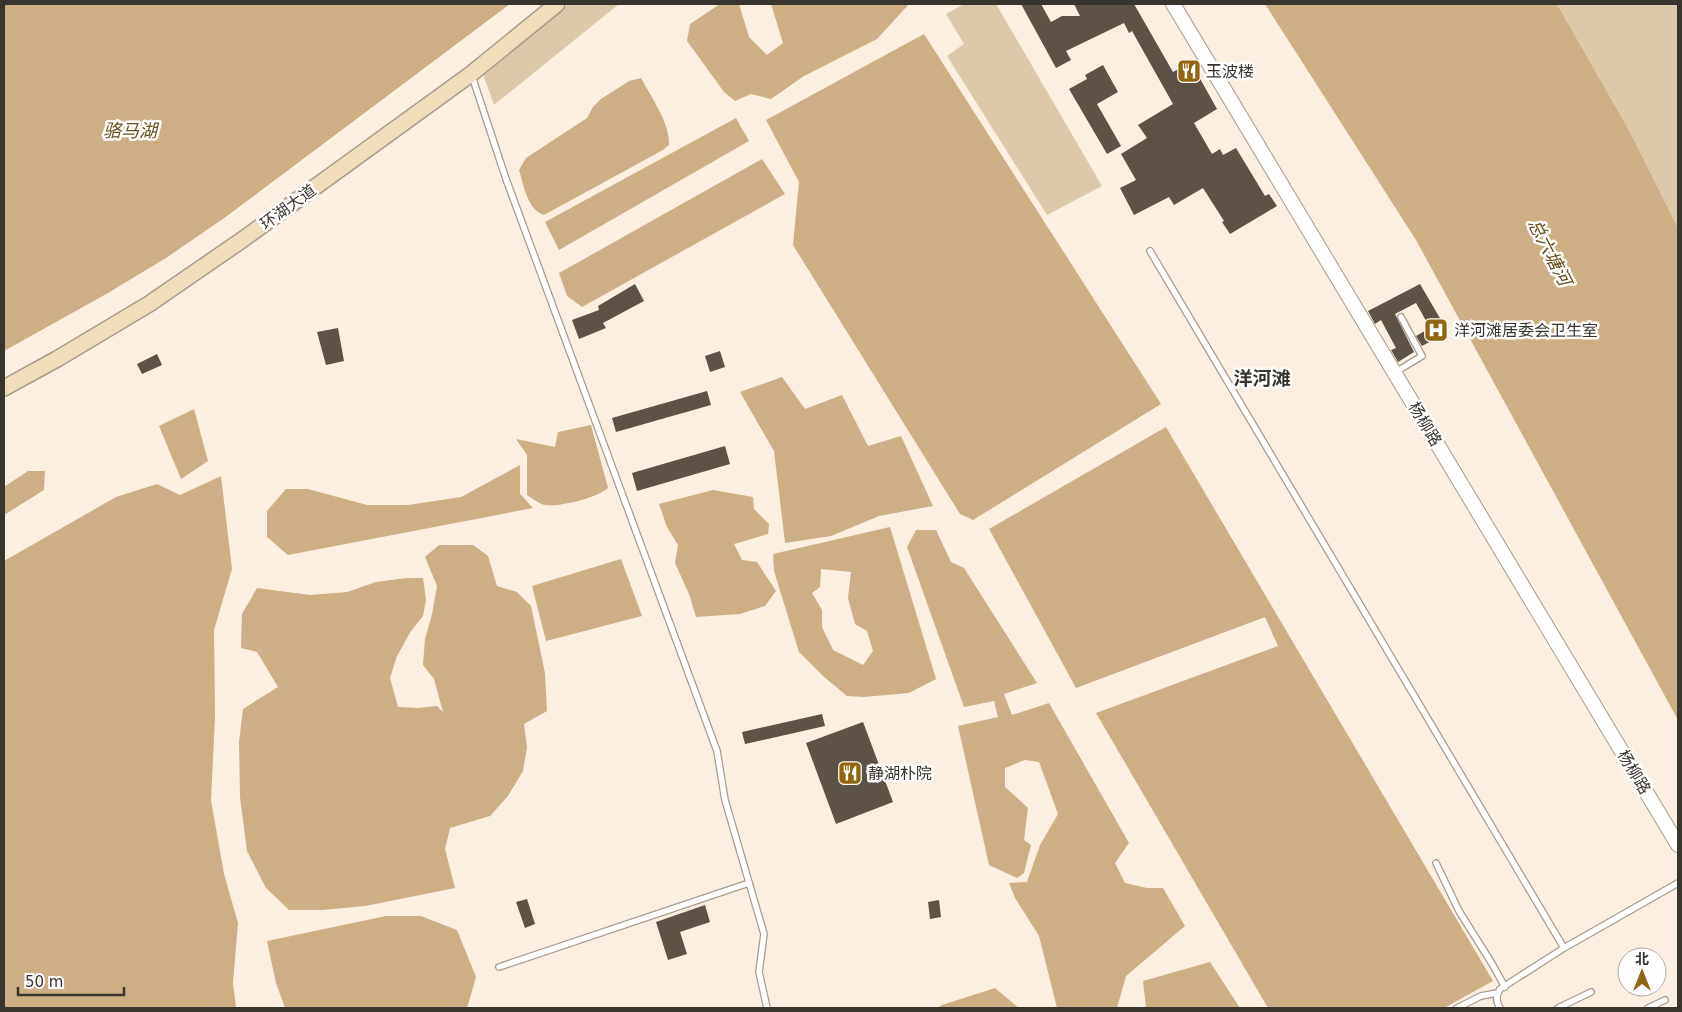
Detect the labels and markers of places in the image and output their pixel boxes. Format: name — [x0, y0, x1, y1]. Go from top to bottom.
restaurant icon: 玉波楼 — [1176, 58, 1202, 84]
place label: 玉波楼 — [1206, 62, 1254, 81]
hospital icon: 洋河滩居委会卫生室 — [1423, 317, 1449, 343]
place label: 洋河滩居委会卫生室 — [1454, 321, 1598, 340]
restaurant icon: 静湖朴院 — [837, 760, 863, 786]
place label: 静湖朴院 — [868, 764, 932, 783]

